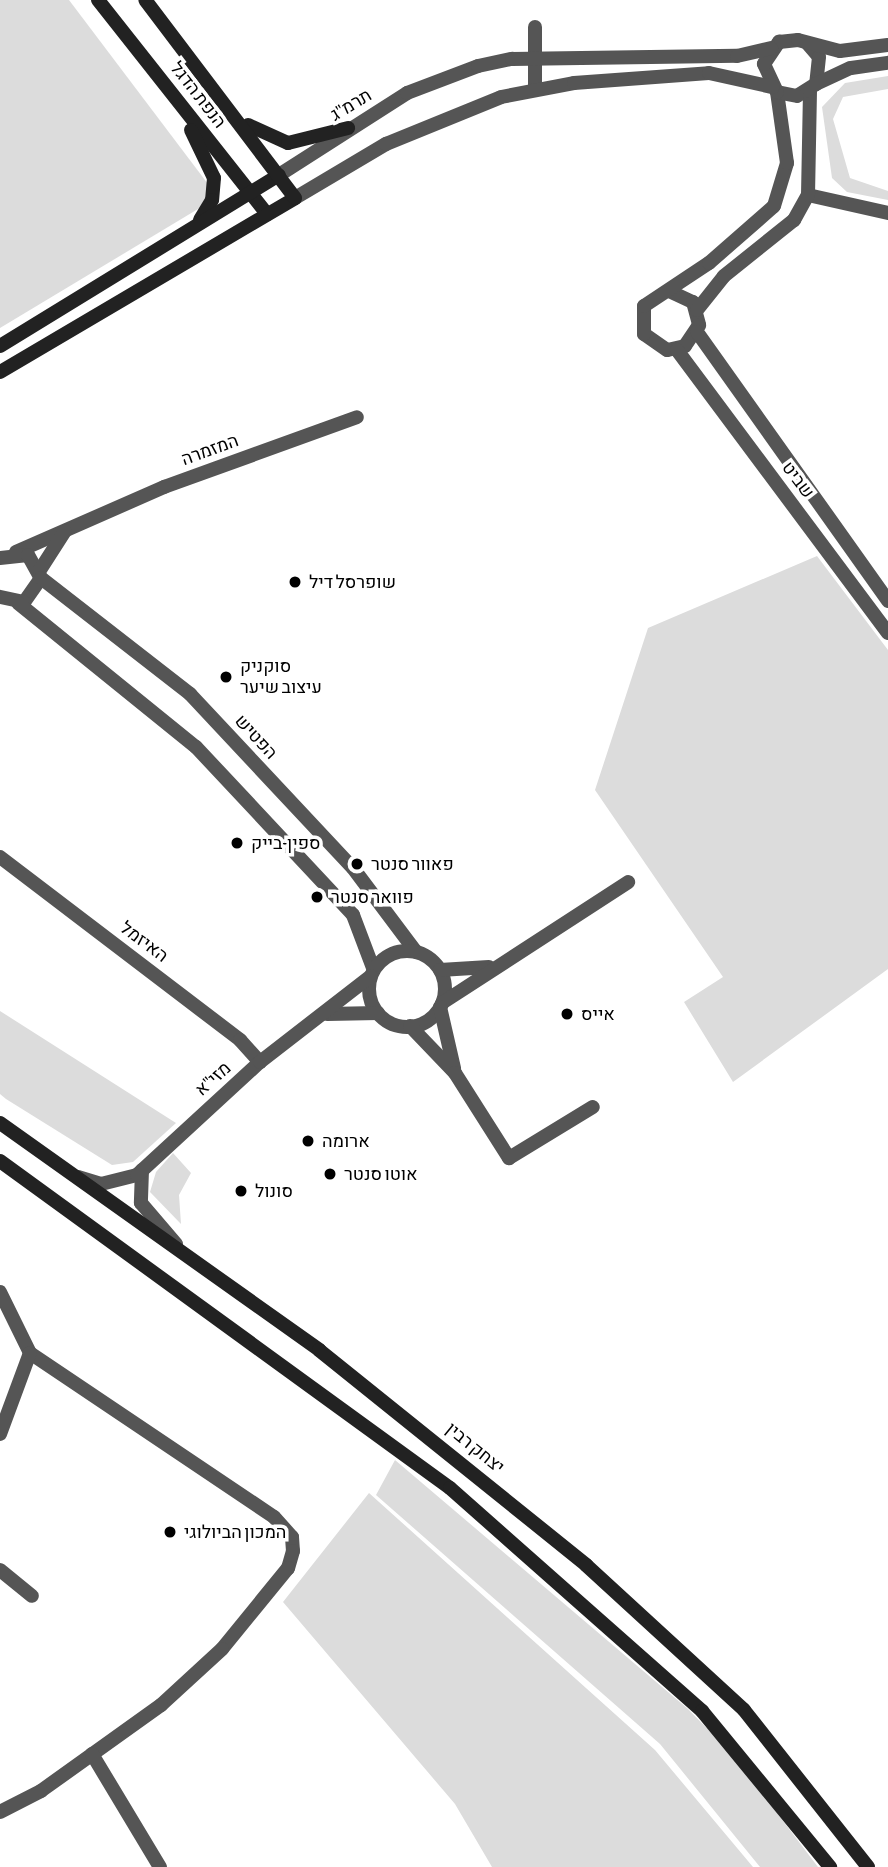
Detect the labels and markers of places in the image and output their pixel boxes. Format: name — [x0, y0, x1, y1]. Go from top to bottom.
place label: שופרסל דיל — [309, 571, 396, 593]
marker: שופרסל דיל — [287, 574, 303, 590]
place label: סוקניק עיצוב שיער — [240, 656, 322, 698]
marker: סוקניק עיצוב שיער — [218, 669, 234, 685]
place label: ספין-בייק — [251, 832, 320, 854]
marker: ספין-בייק — [229, 835, 245, 851]
place label: פאוור סנטר — [371, 853, 454, 875]
marker: פאוור סנטר — [349, 856, 365, 872]
place label: פוואר סנטר — [331, 886, 414, 908]
marker: פוואר סנטר — [309, 889, 325, 905]
place label: אייס — [581, 1003, 615, 1025]
marker: אייס — [559, 1006, 575, 1022]
place label: ארומה — [322, 1130, 370, 1152]
marker: ארומה — [300, 1133, 316, 1149]
place label: אוטו סנטר — [344, 1163, 418, 1185]
marker: אוטו סנטר — [322, 1166, 338, 1182]
place label: סונול — [255, 1180, 293, 1202]
marker: סונול — [233, 1183, 249, 1199]
place label: המכון הביולוגי — [184, 1521, 286, 1543]
marker: המכון הביולוגי — [162, 1524, 178, 1540]

